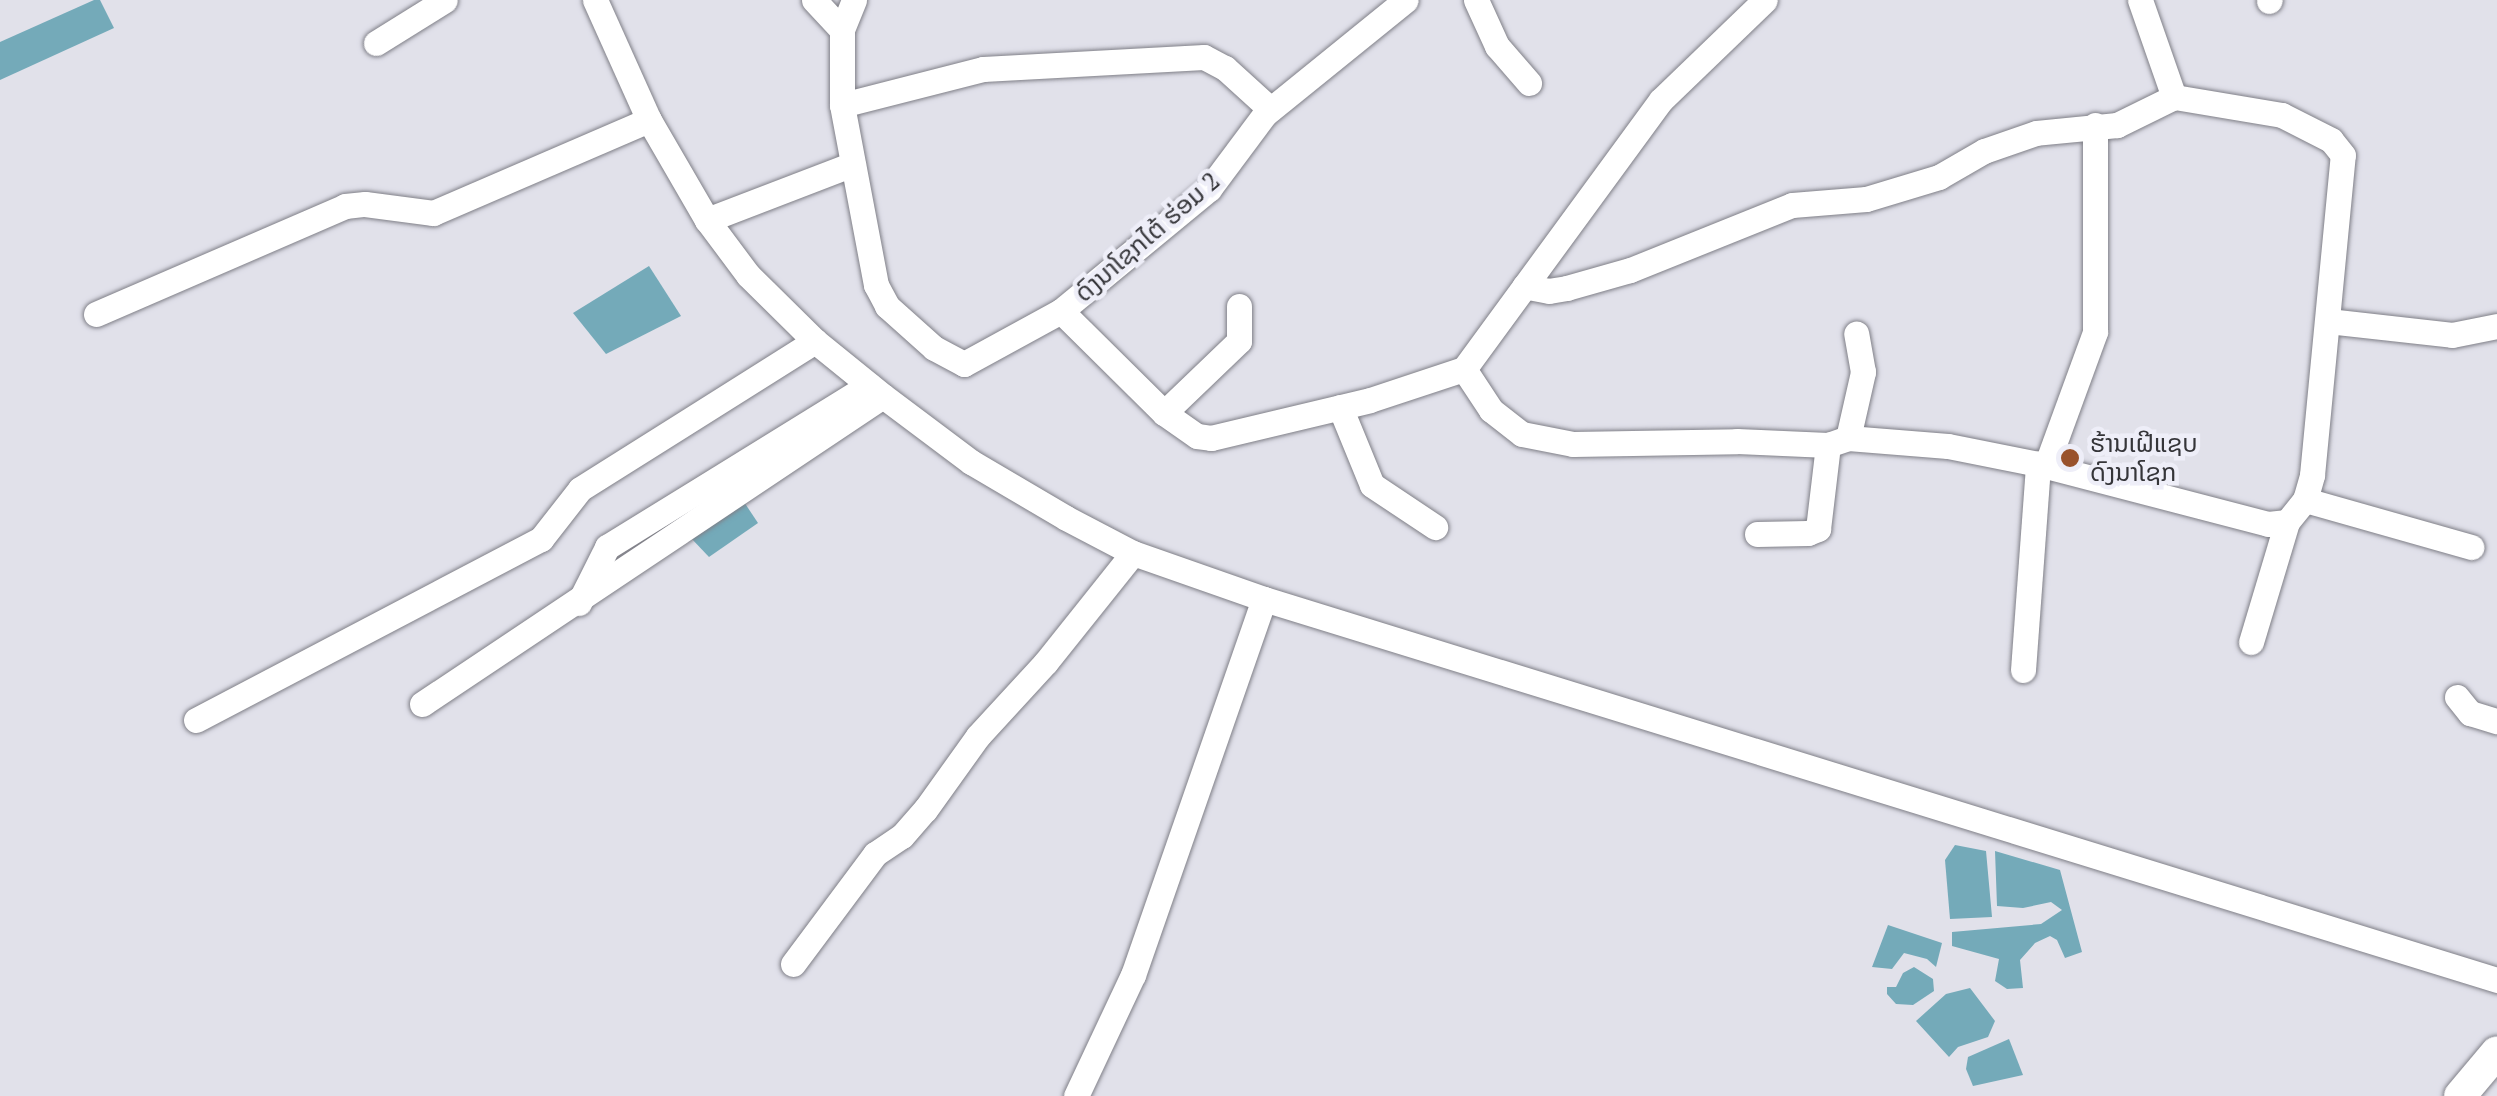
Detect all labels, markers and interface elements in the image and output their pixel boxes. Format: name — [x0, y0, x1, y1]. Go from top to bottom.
street label: ດົງນາໂຊກໄຕ້ ຮ່ອມ 2 — [1068, 166, 1226, 308]
place label: ຮ້ານເຝີແຊບ ດົງນາໂຊກ — [2090, 429, 2198, 488]
marker: ຮ້ານເຝີແຊບ ດົງນາໂຊກ — [2059, 447, 2081, 469]

